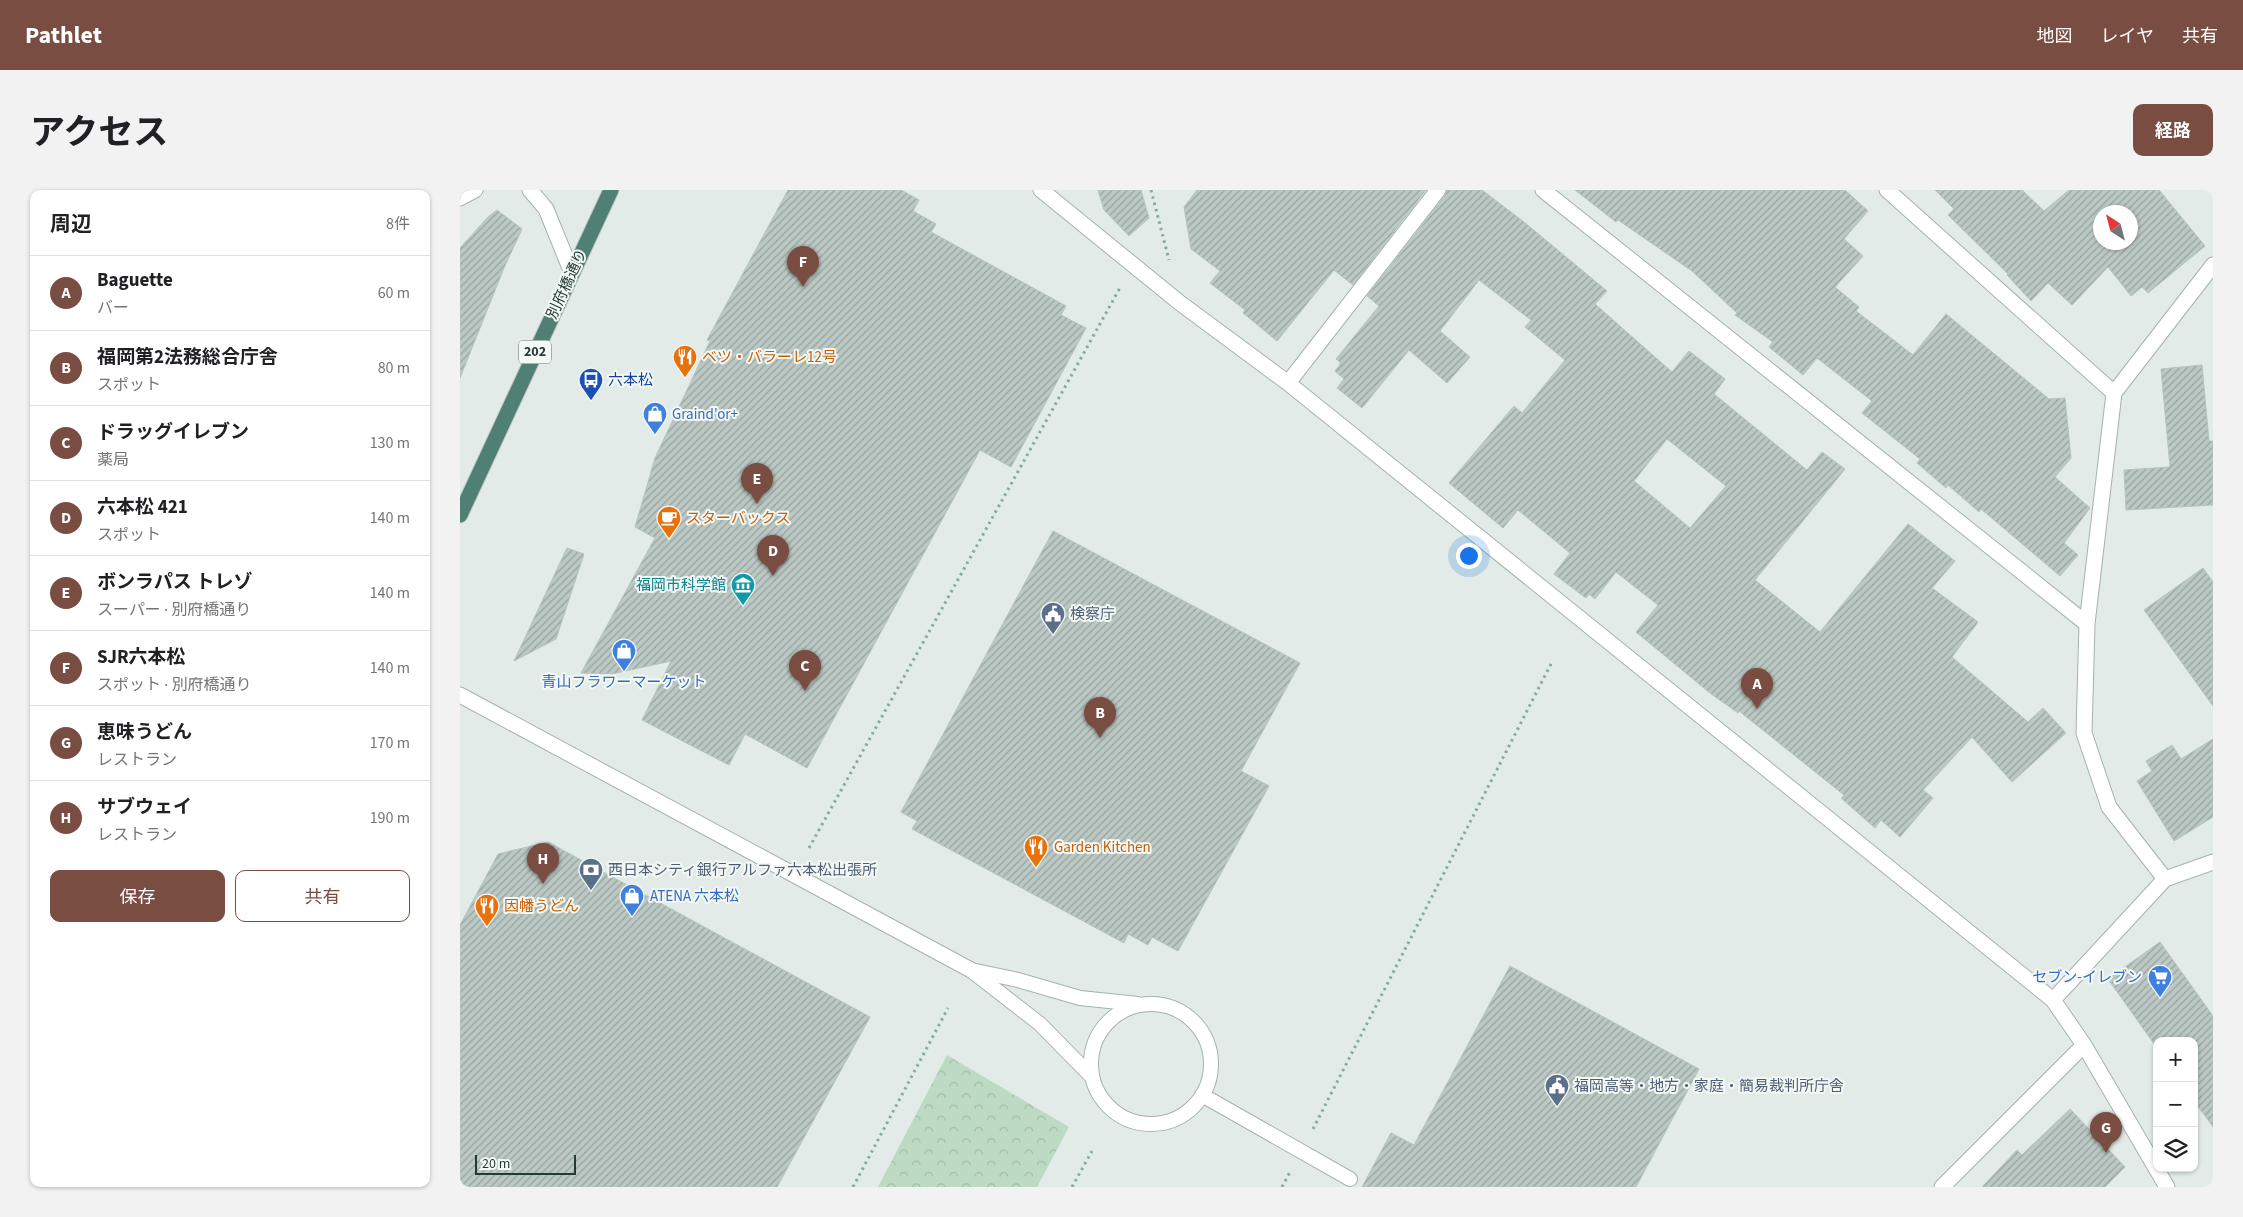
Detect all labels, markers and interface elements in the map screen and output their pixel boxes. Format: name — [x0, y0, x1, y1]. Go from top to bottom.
text: Pathlet — [25, 18, 102, 53]
text: 地図 — [2037, 24, 2073, 49]
text: レイヤ — [2101, 24, 2154, 49]
text: 共有 — [2182, 24, 2218, 49]
button: 経路 — [2133, 104, 2213, 156]
text: アクセス — [30, 108, 168, 158]
north arrow — [2093, 205, 2138, 250]
text: 周辺 — [50, 209, 92, 239]
text: 8件 — [386, 213, 410, 235]
street label: 別府橋通り — [542, 246, 592, 322]
pin: F — [787, 246, 819, 287]
text: Baguette — [97, 267, 173, 294]
text: A — [61, 282, 71, 304]
text: 60 m — [378, 282, 410, 304]
text: バー — [97, 297, 129, 319]
road number: 202 — [519, 340, 551, 363]
text: 福岡第2法務総合庁舎 — [97, 344, 278, 371]
restaurant icon: ベツ・バラーレ12号 — [672, 344, 698, 378]
place label: ベツ・バラーレ12号 — [702, 347, 837, 368]
text: B — [61, 357, 71, 379]
text: 80 m — [378, 357, 410, 379]
bus stop icon: 六本松 — [578, 367, 604, 401]
place label: 六本松 — [608, 370, 653, 391]
text: スポット — [97, 374, 161, 396]
shop icon: Graind'or+ — [642, 401, 668, 435]
place label: Graind'or+ — [672, 404, 738, 425]
text: ドラッグイレブン — [97, 419, 249, 446]
text: C — [61, 432, 71, 454]
text: 130 m — [370, 432, 410, 454]
text: 薬局 — [97, 449, 129, 471]
pin: E — [741, 463, 773, 504]
text: 六本松 421 — [97, 494, 188, 521]
cafe icon: スターバックス — [656, 505, 682, 539]
text: D — [61, 507, 71, 529]
text: 140 m — [370, 507, 410, 529]
place label: スターバックス — [686, 508, 790, 529]
text: スポット — [97, 524, 161, 546]
pin: D — [757, 535, 789, 576]
your location — [1456, 543, 1482, 569]
text: ボンラパス トレゾ — [97, 569, 253, 596]
museum icon: 福岡市科学館 — [730, 572, 756, 606]
place label: 福岡市科学館 — [636, 575, 726, 596]
text: E — [62, 582, 70, 604]
text: 140 m — [370, 582, 410, 604]
text: スーパー · 別府橋通り — [97, 599, 251, 621]
public building icon: 検察庁 — [1040, 601, 1066, 635]
place label: 検察庁 — [1070, 604, 1115, 625]
shop icon: 青山フラワーマーケット — [611, 638, 637, 672]
text: SJR六本松 — [97, 644, 186, 671]
pin: C — [789, 650, 821, 691]
text: F — [62, 657, 70, 679]
text: 140 m — [370, 657, 410, 679]
pin: A — [1741, 668, 1773, 709]
place label: 青山フラワーマーケット — [541, 672, 707, 693]
text: スポット · 別府橋通り — [97, 674, 251, 696]
pin: B — [1084, 697, 1116, 738]
text: 恵味うどん — [97, 719, 192, 746]
text: G — [61, 732, 71, 754]
text: 170 m — [370, 732, 410, 754]
text: レストラン — [97, 749, 177, 771]
text: サブウェイ — [97, 794, 192, 821]
text: H — [61, 807, 71, 829]
text: 190 m — [370, 807, 410, 829]
text: レストラン — [97, 824, 177, 846]
restaurant icon: Garden Kitchen — [1023, 834, 1049, 868]
place label: Garden Kitchen — [1054, 837, 1151, 858]
pin: H — [527, 843, 559, 884]
bank icon: 西日本シティ銀行アルファ六本松出張所 — [578, 857, 604, 891]
place label: 西日本シティ銀行アルファ六本松出張所 — [608, 860, 877, 881]
button: 保存 — [50, 870, 225, 922]
button: 共有 — [235, 870, 410, 922]
shop icon: ATENA 六本松 — [619, 883, 645, 917]
place label: ATENA 六本松 — [650, 886, 739, 907]
restaurant icon: 因幡うどん — [474, 893, 500, 927]
place label: 因幡うどん — [504, 896, 579, 917]
supermarket icon: セブン-イレブン — [2147, 964, 2173, 998]
place label: セブン-イレブン — [2032, 967, 2142, 988]
map controls — [2153, 1037, 2198, 1172]
button: + — [2153, 1037, 2198, 1082]
public building icon: 福岡高等・地方・家庭・簡易裁判所庁舎 — [1544, 1073, 1570, 1107]
place label: 福岡高等・地方・家庭・簡易裁判所庁舎 — [1574, 1076, 1844, 1097]
button: − — [2153, 1082, 2198, 1127]
pin: G — [2090, 1112, 2122, 1153]
button: layers — [2153, 1127, 2198, 1172]
scale bar — [475, 1152, 576, 1175]
text: 20 m — [482, 1154, 510, 1174]

